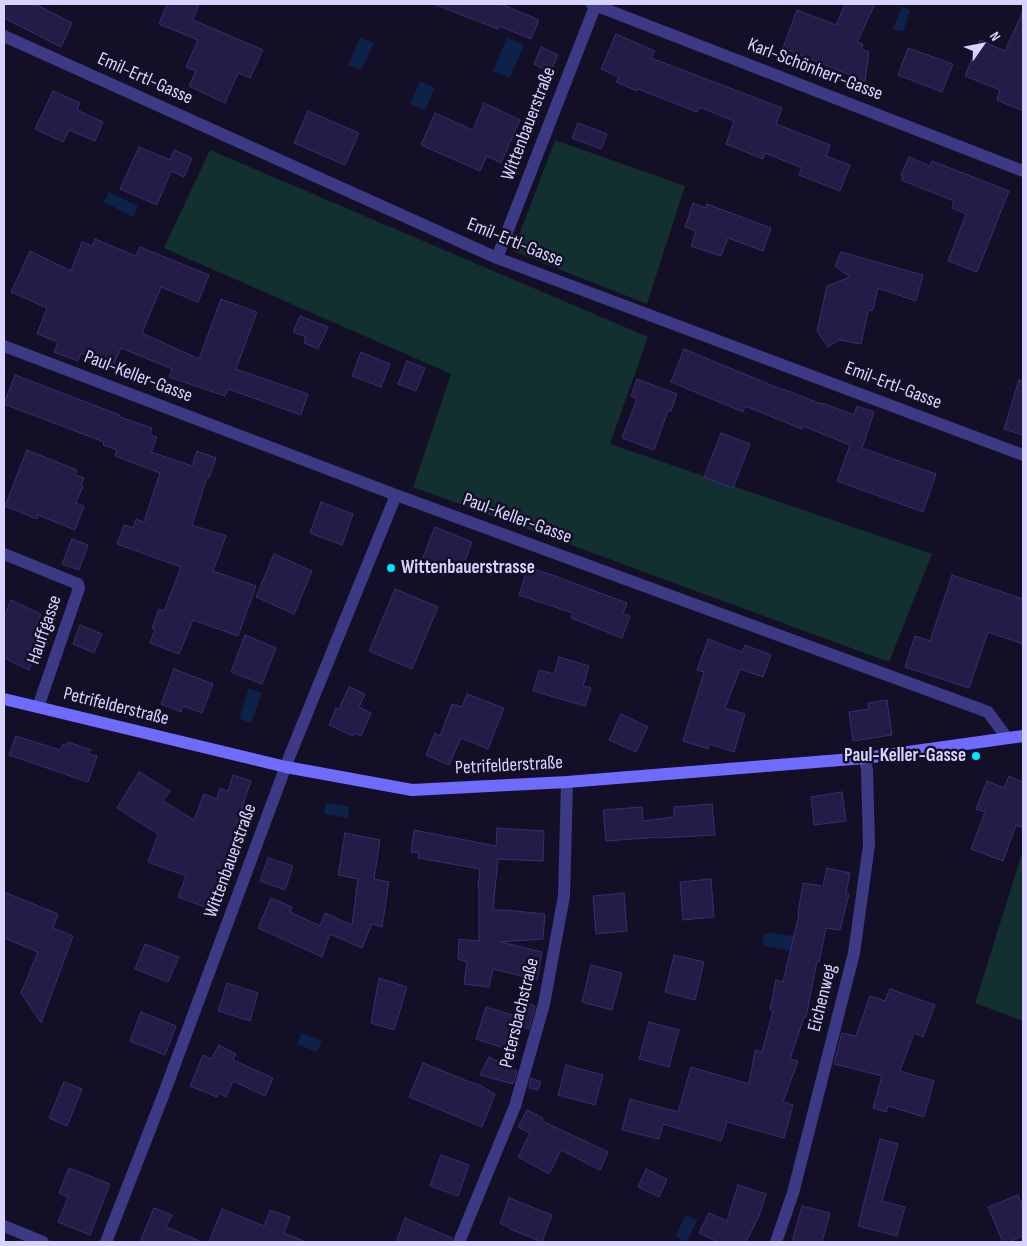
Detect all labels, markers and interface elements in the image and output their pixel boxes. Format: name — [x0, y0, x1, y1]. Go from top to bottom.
north arrow — [957, 20, 1007, 70]
text: N — [986, 29, 1004, 44]
street label: Karl-Schönherr-Gasse — [744, 34, 886, 106]
street label: Emil-Ertl-Gasse — [94, 48, 196, 110]
street label: Wittenbauerstraße — [497, 64, 561, 184]
street label: Emil-Ertl-Gasse — [464, 213, 566, 273]
street label: Paul-Keller-Gasse — [81, 346, 195, 408]
street label: Emil-Ertl-Gasse — [841, 357, 945, 415]
street label: Paul-Keller-Gasse — [459, 489, 575, 549]
place label: Wittenbauerstrasse — [401, 557, 535, 579]
marker: Wittenbauerstrasse — [385, 562, 397, 574]
street label: Hauffgasse — [23, 593, 67, 667]
street label: Petrifelderstraße — [61, 683, 171, 731]
place label: Paul-Keller-Gasse — [844, 745, 966, 767]
marker: Paul-Keller-Gasse — [970, 750, 982, 762]
street label: Petrifelderstraße — [454, 752, 564, 780]
street label: Wittenbauerstraße — [200, 801, 262, 921]
street label: Petersbachstraße — [495, 956, 545, 1070]
street label: Eichenweg — [804, 962, 842, 1034]

